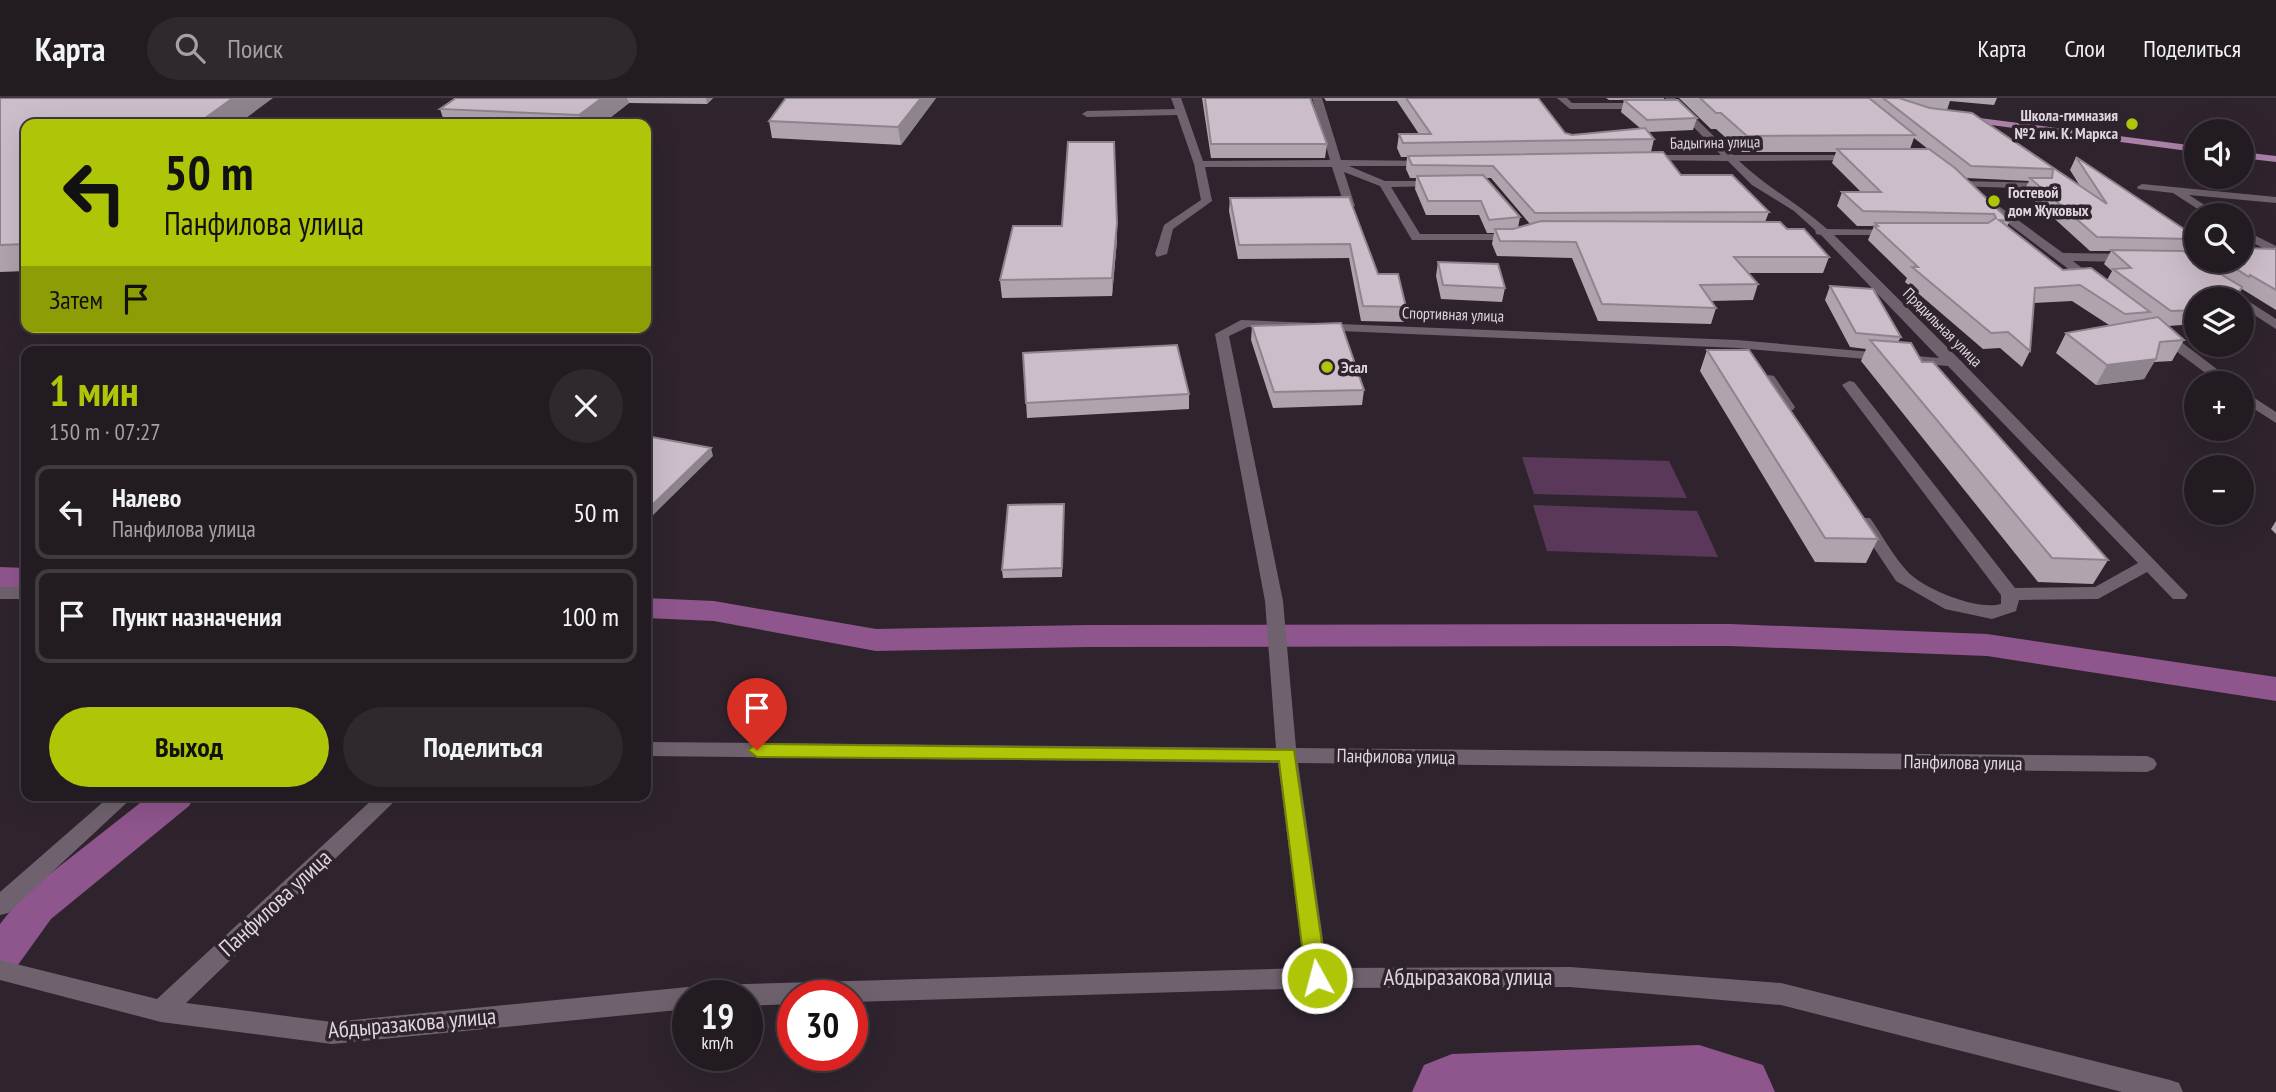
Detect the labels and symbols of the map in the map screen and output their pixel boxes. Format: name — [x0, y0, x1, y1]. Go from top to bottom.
place label: Школа-гимназия №2 им. К. Маркса — [2015, 105, 2118, 143]
marker: Школа-гимназия №2 им. К. Маркса — [2124, 116, 2140, 132]
street label: Бадыгина улица — [1670, 131, 1760, 153]
place label: Гостевой дом Жуковых — [2007, 182, 2089, 220]
marker: Гостевой дом Жуковых — [1986, 193, 2002, 209]
street label: Прядильная улица — [1899, 283, 1987, 371]
street label: Спортивная улица — [1402, 302, 1504, 326]
place label: Эсал — [1341, 357, 1368, 377]
marker: Эсал — [1319, 359, 1335, 375]
pin — [727, 678, 787, 750]
street label: Панфилова улица — [1336, 743, 1456, 769]
street label: Панфилова улица — [1903, 749, 2023, 775]
street label: Панфилова улица — [212, 843, 337, 962]
position arrow — [1280, 941, 1354, 1015]
street label: Абдыразакова улица — [1384, 962, 1552, 991]
speed limit sign: 30 — [777, 980, 868, 1071]
street label: Абдыразакова улица — [327, 1001, 497, 1044]

